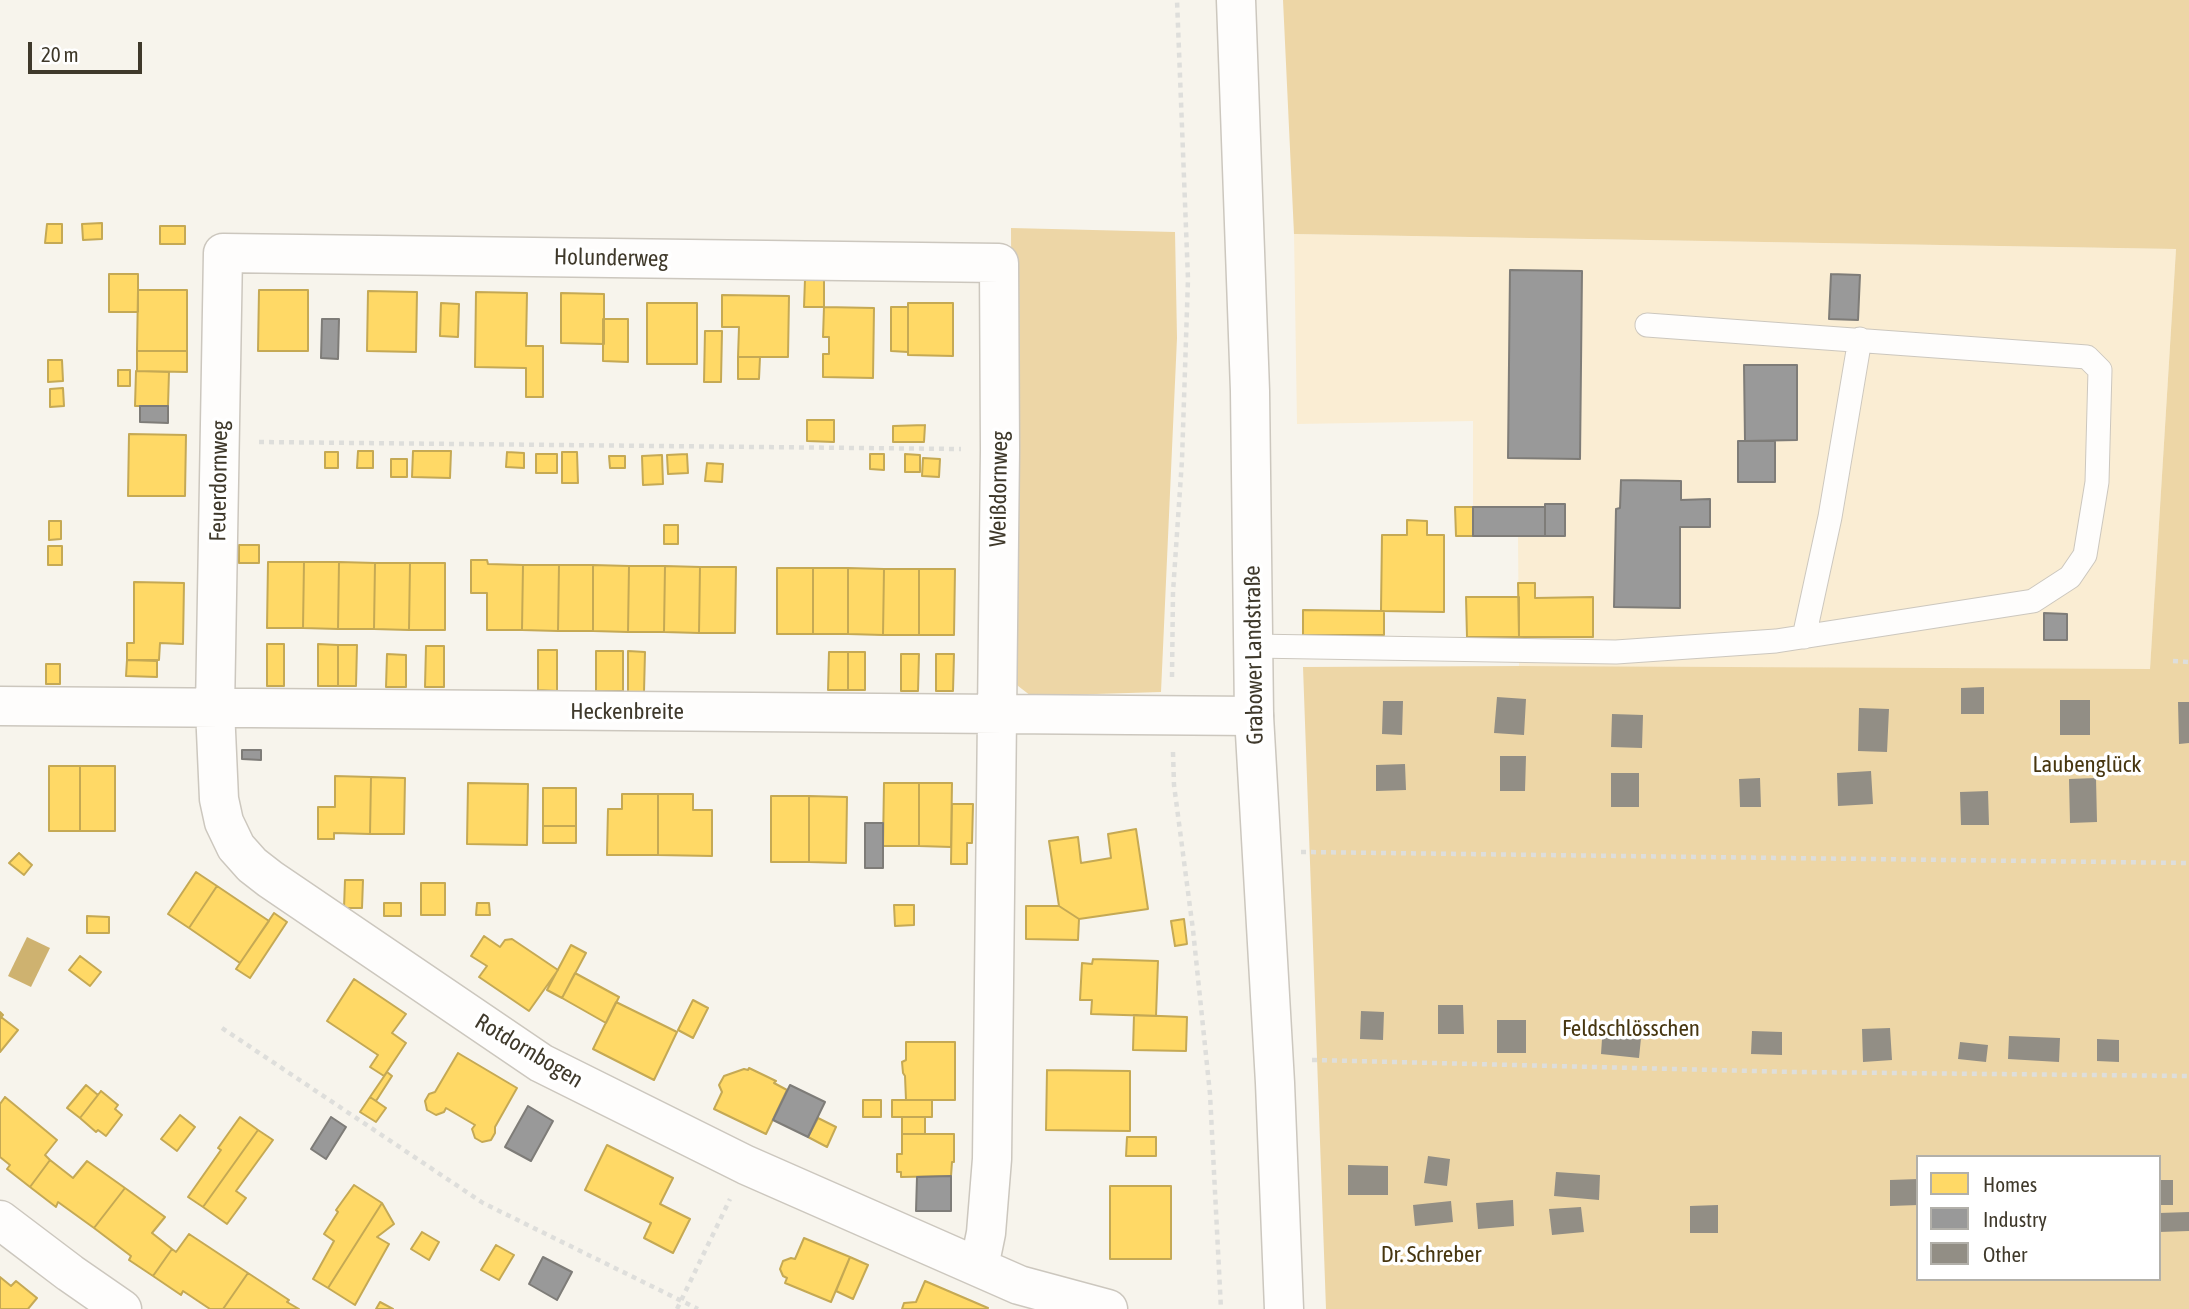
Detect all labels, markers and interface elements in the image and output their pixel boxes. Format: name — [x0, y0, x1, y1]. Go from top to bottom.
scale bar — [32, 28, 145, 72]
text: 20 m — [41, 42, 79, 66]
street label: Holunderweg — [554, 243, 668, 273]
street label: Feuerdornweg — [204, 420, 234, 542]
street label: Weißdornweg — [984, 431, 1014, 547]
street label: Grabower Landstraße — [1239, 565, 1269, 745]
street label: Heckenbreite — [570, 698, 684, 726]
park label: Laubenglück — [2033, 751, 2141, 779]
street label: Rotdornbogen — [470, 1008, 588, 1094]
park label: Feldschlösschen — [1562, 1015, 1700, 1043]
legend — [1916, 1155, 2161, 1281]
text: Homes — [1983, 1172, 2037, 1196]
text: Industry — [1983, 1207, 2047, 1231]
park label: Dr. Schreber — [1381, 1241, 1481, 1269]
text: Other — [1983, 1242, 2027, 1266]

